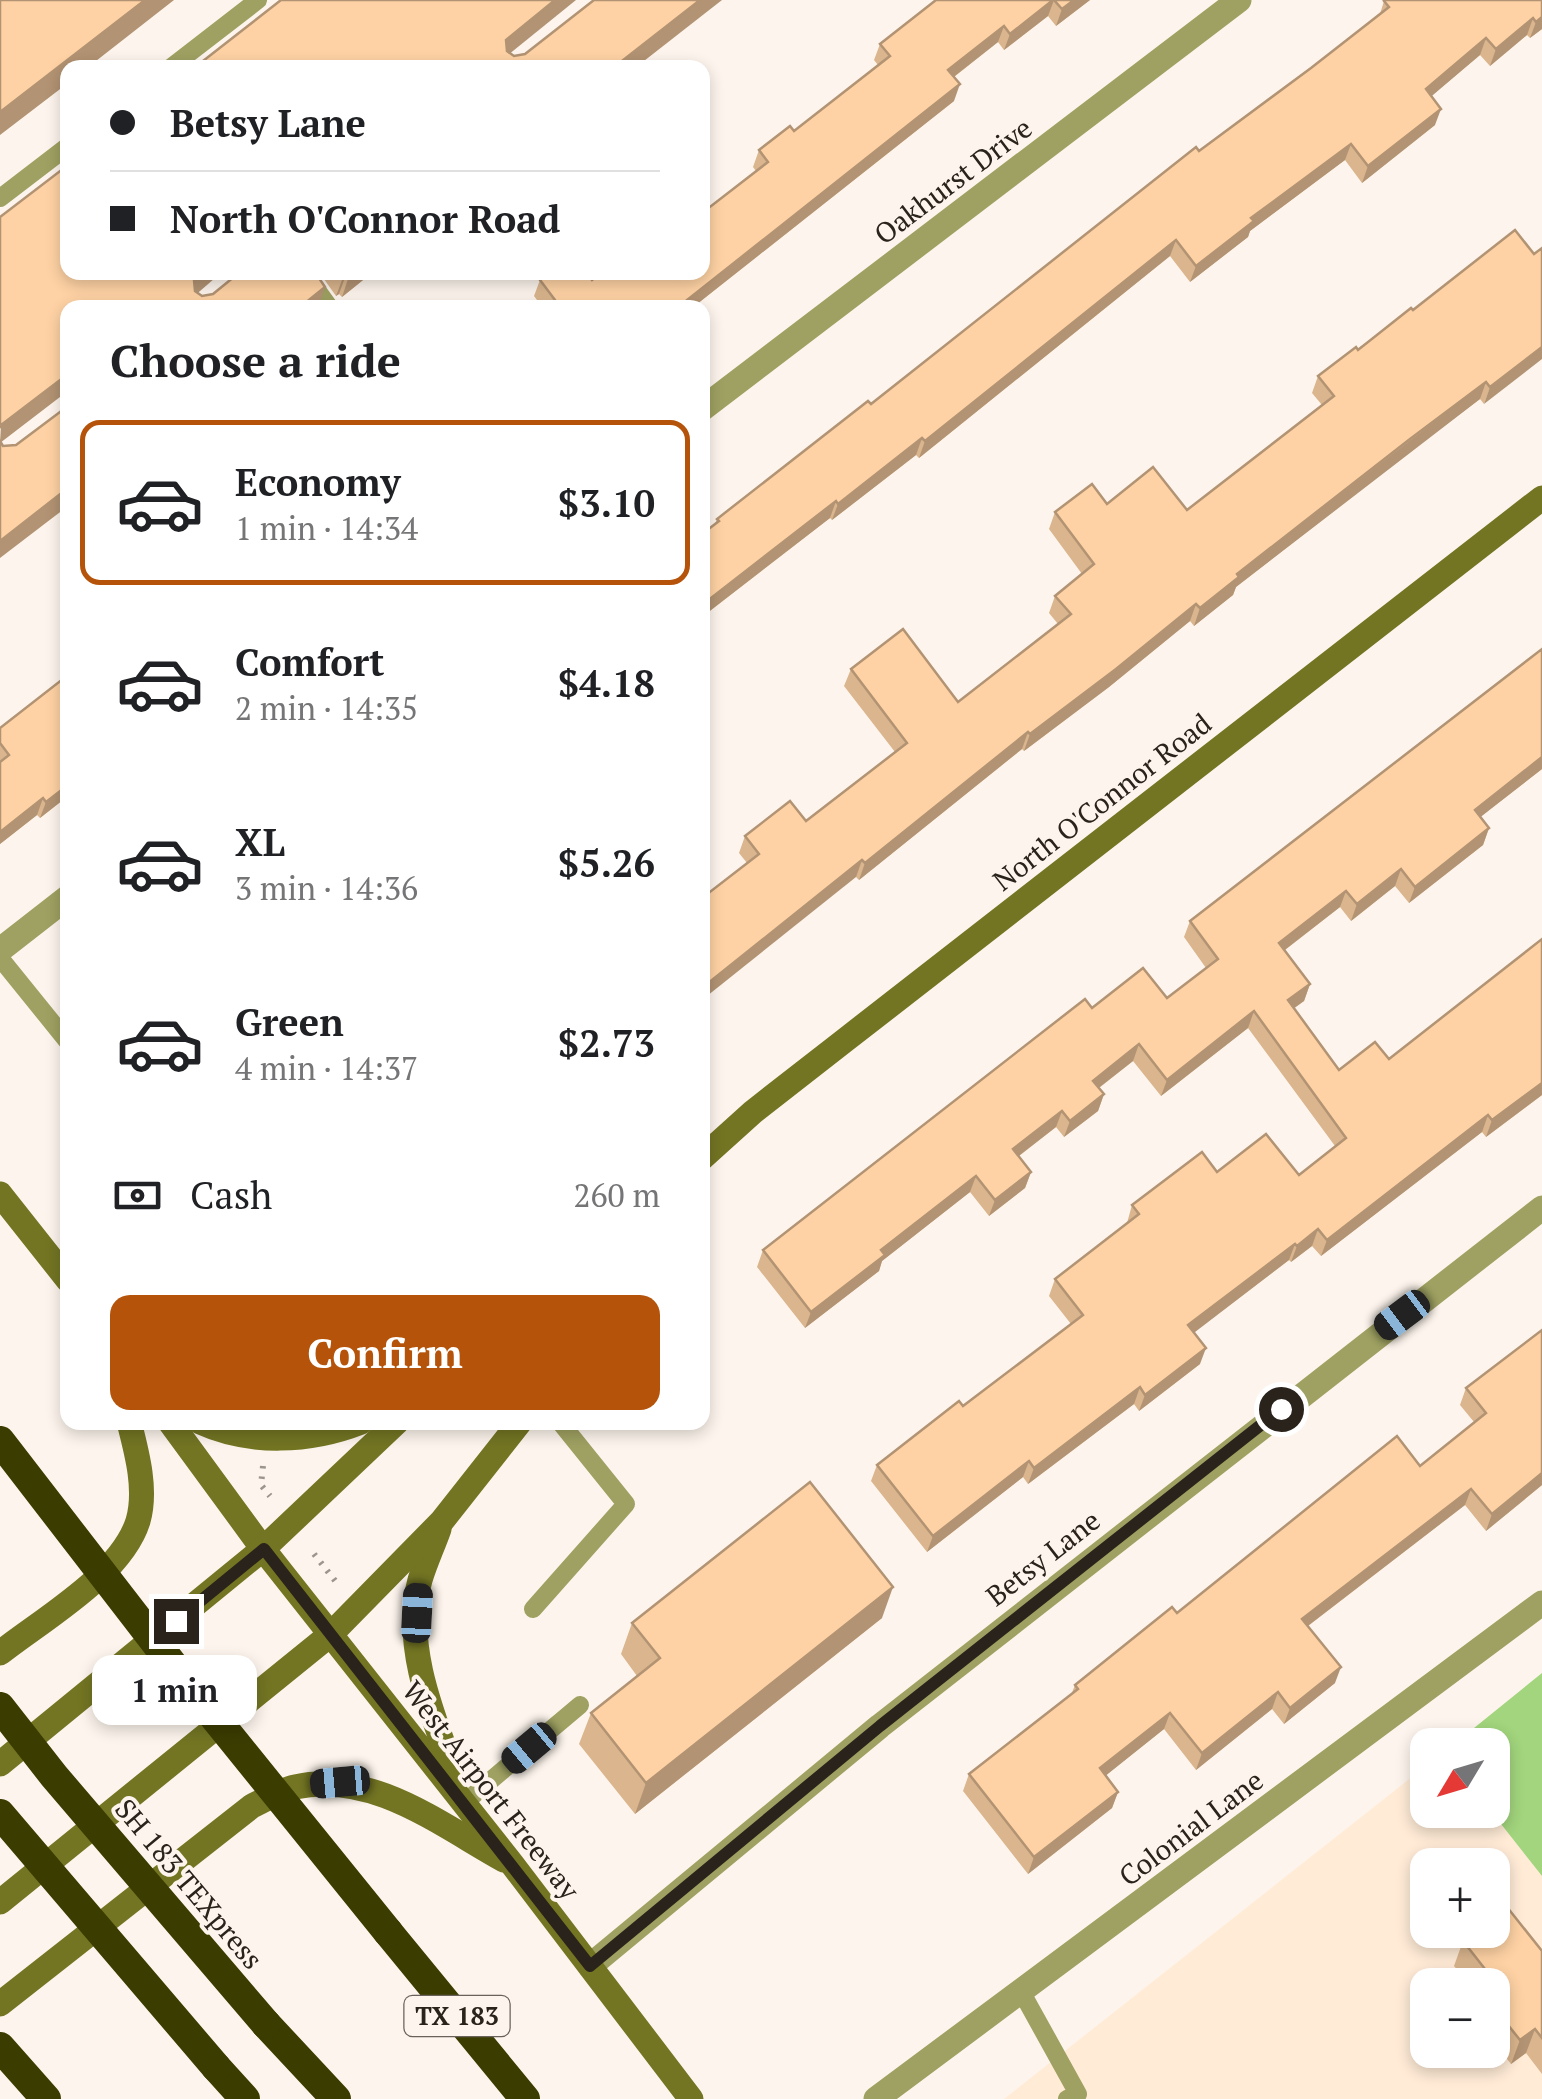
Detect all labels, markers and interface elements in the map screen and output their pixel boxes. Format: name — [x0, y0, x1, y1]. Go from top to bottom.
text: Betsy Lane — [170, 98, 366, 148]
street label: Oakhurst Drive — [866, 109, 1039, 252]
text: North O'Connor Road — [170, 194, 560, 244]
text: Choose a ride — [110, 330, 401, 390]
text: Economy — [235, 457, 401, 507]
icon: car — [115, 458, 205, 548]
text: $3.10 — [558, 478, 655, 528]
text: 1 min · 14:34 — [235, 507, 418, 549]
text: Comfort — [235, 637, 384, 687]
icon: car — [115, 638, 205, 728]
text: $4.18 — [558, 658, 655, 708]
text: 2 min · 14:35 — [235, 687, 418, 729]
street label: North O'Connor Road — [985, 705, 1219, 899]
text: XL — [235, 817, 285, 867]
icon: car — [115, 818, 205, 908]
text: $5.26 — [558, 838, 655, 888]
text: 3 min · 14:36 — [235, 867, 418, 909]
text: Green — [235, 997, 344, 1047]
icon: car — [115, 998, 205, 1088]
text: $2.73 — [558, 1018, 655, 1068]
text: 4 min · 14:37 — [235, 1047, 418, 1089]
icon: cash — [110, 1168, 165, 1223]
text: Cash — [190, 1170, 272, 1220]
text: 260 m — [573, 1174, 660, 1216]
car — [1369, 1285, 1435, 1345]
button: Confirm — [110, 1295, 660, 1410]
route start — [1259, 1387, 1304, 1432]
street label: Betsy Lane — [978, 1501, 1107, 1614]
car — [400, 1582, 434, 1644]
route end — [154, 1599, 199, 1644]
callout: 1 min — [94, 1656, 258, 1726]
text: 1 min — [131, 1669, 218, 1711]
street label: West Airport Freeway — [394, 1673, 589, 1907]
car — [496, 1717, 562, 1779]
north arrow — [1410, 1728, 1510, 1828]
map controls — [1410, 1728, 1510, 2068]
street label: Colonial Lane — [1111, 1761, 1270, 1894]
car — [309, 1764, 371, 1800]
street label: SH 183 TEXpress — [107, 1791, 271, 1976]
button: + — [1410, 1848, 1510, 1948]
button: − — [1410, 1968, 1510, 2068]
road number: TX 183 — [404, 1996, 510, 2036]

